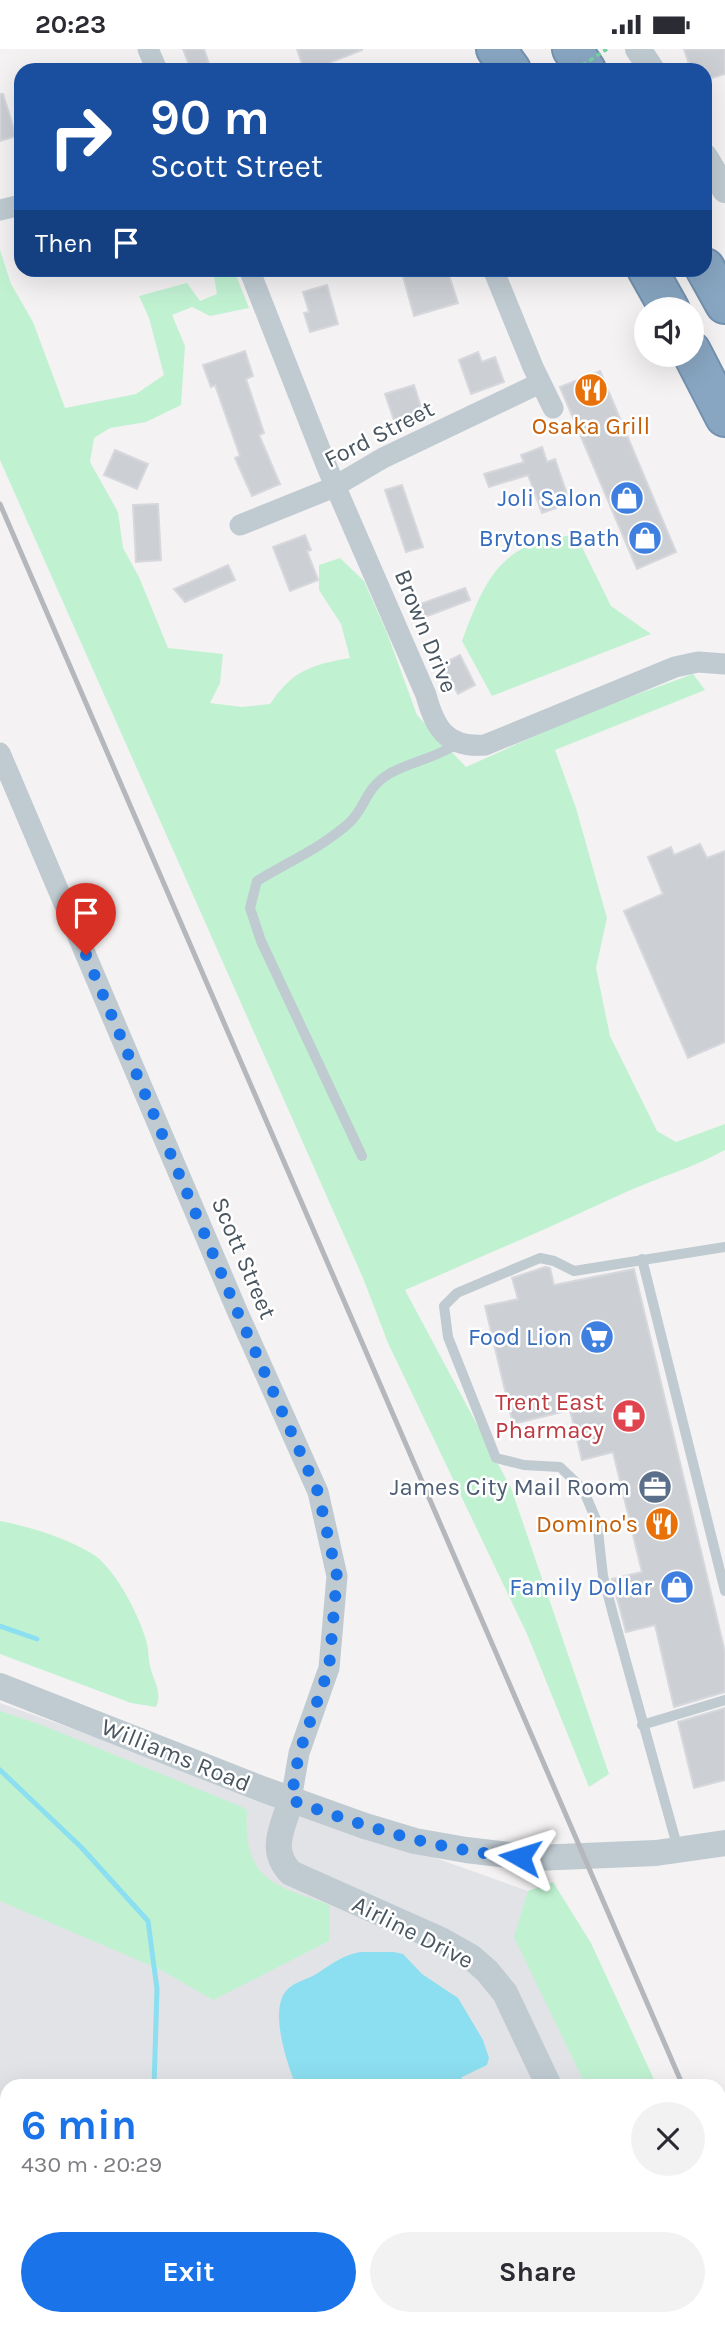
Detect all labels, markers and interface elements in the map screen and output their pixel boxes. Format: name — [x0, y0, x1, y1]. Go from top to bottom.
text: 20:23 — [35, 9, 106, 40]
text: 90 m — [150, 89, 270, 146]
icon: right — [35, 91, 126, 182]
text: Scott Street — [150, 148, 323, 185]
icon: arrive — [107, 224, 145, 262]
text: Then — [35, 228, 93, 259]
map controls — [634, 297, 704, 367]
button: sound — [634, 297, 704, 367]
restaurant icon: Osaka Grill — [572, 371, 610, 409]
street label: Ford Street — [319, 394, 439, 474]
place label: Osaka Grill — [532, 412, 650, 440]
shop icon: Joli Salon — [608, 479, 646, 517]
place label: Joli Salon — [498, 484, 602, 512]
shop icon: Brytons Bath — [626, 519, 664, 557]
place label: Brytons Bath — [479, 524, 620, 552]
street label: Brown Drive — [389, 565, 463, 697]
pin — [56, 883, 116, 955]
icon: arrive — [67, 894, 105, 932]
street label: Scott Street — [206, 1193, 282, 1323]
supermarket icon: Food Lion — [578, 1318, 616, 1356]
place label: Food Lion — [468, 1323, 572, 1351]
place label: Trent East Pharmacy — [495, 1388, 604, 1444]
pharmacy icon: Trent East Pharmacy — [610, 1397, 648, 1435]
office icon: James City Mail Room — [636, 1468, 674, 1506]
place label: James City Mail Room — [390, 1473, 630, 1501]
restaurant icon: Domino's — [643, 1505, 681, 1543]
place label: Domino's — [536, 1510, 638, 1538]
shop icon: Family Dollar — [658, 1568, 696, 1606]
place label: Family Dollar — [509, 1573, 652, 1601]
street label: Williams Road — [97, 1712, 255, 1798]
position arrow — [483, 1820, 557, 1894]
street label: Airline Drive — [348, 1890, 478, 1974]
text: 6 min — [21, 2100, 137, 2150]
button: close — [631, 2102, 705, 2176]
text: 430 m · 20:29 — [21, 2151, 162, 2178]
button: Exit — [21, 2232, 356, 2312]
button: Share — [370, 2232, 705, 2312]

